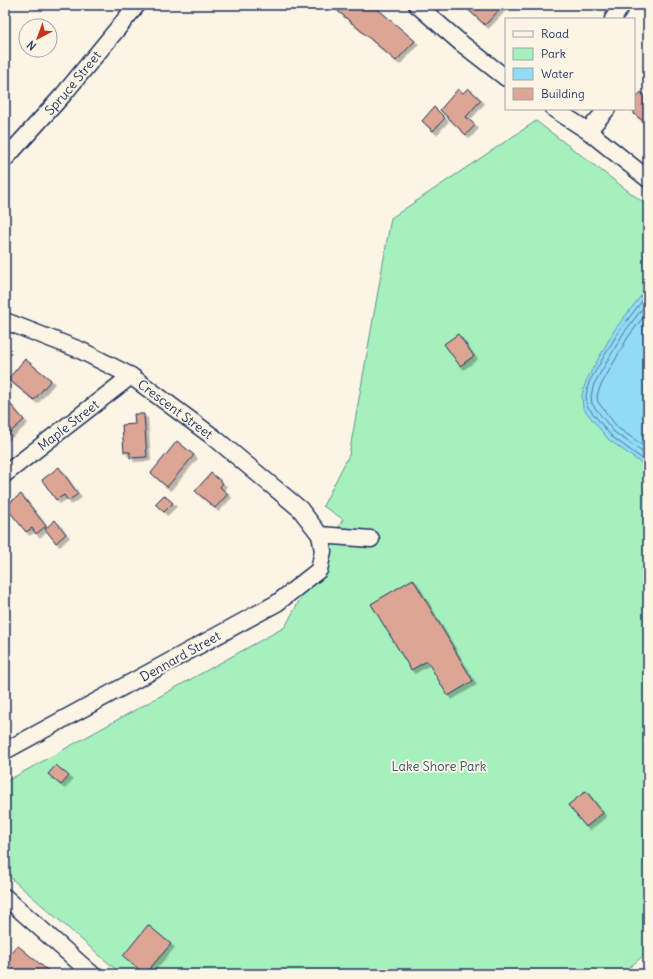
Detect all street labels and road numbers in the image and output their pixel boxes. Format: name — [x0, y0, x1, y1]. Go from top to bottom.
street label: Spruce Street — [41, 47, 105, 119]
street label: Crescent Street — [134, 376, 217, 443]
street label: Maple Street — [34, 396, 103, 454]
street label: Dennard Street — [137, 627, 224, 686]

